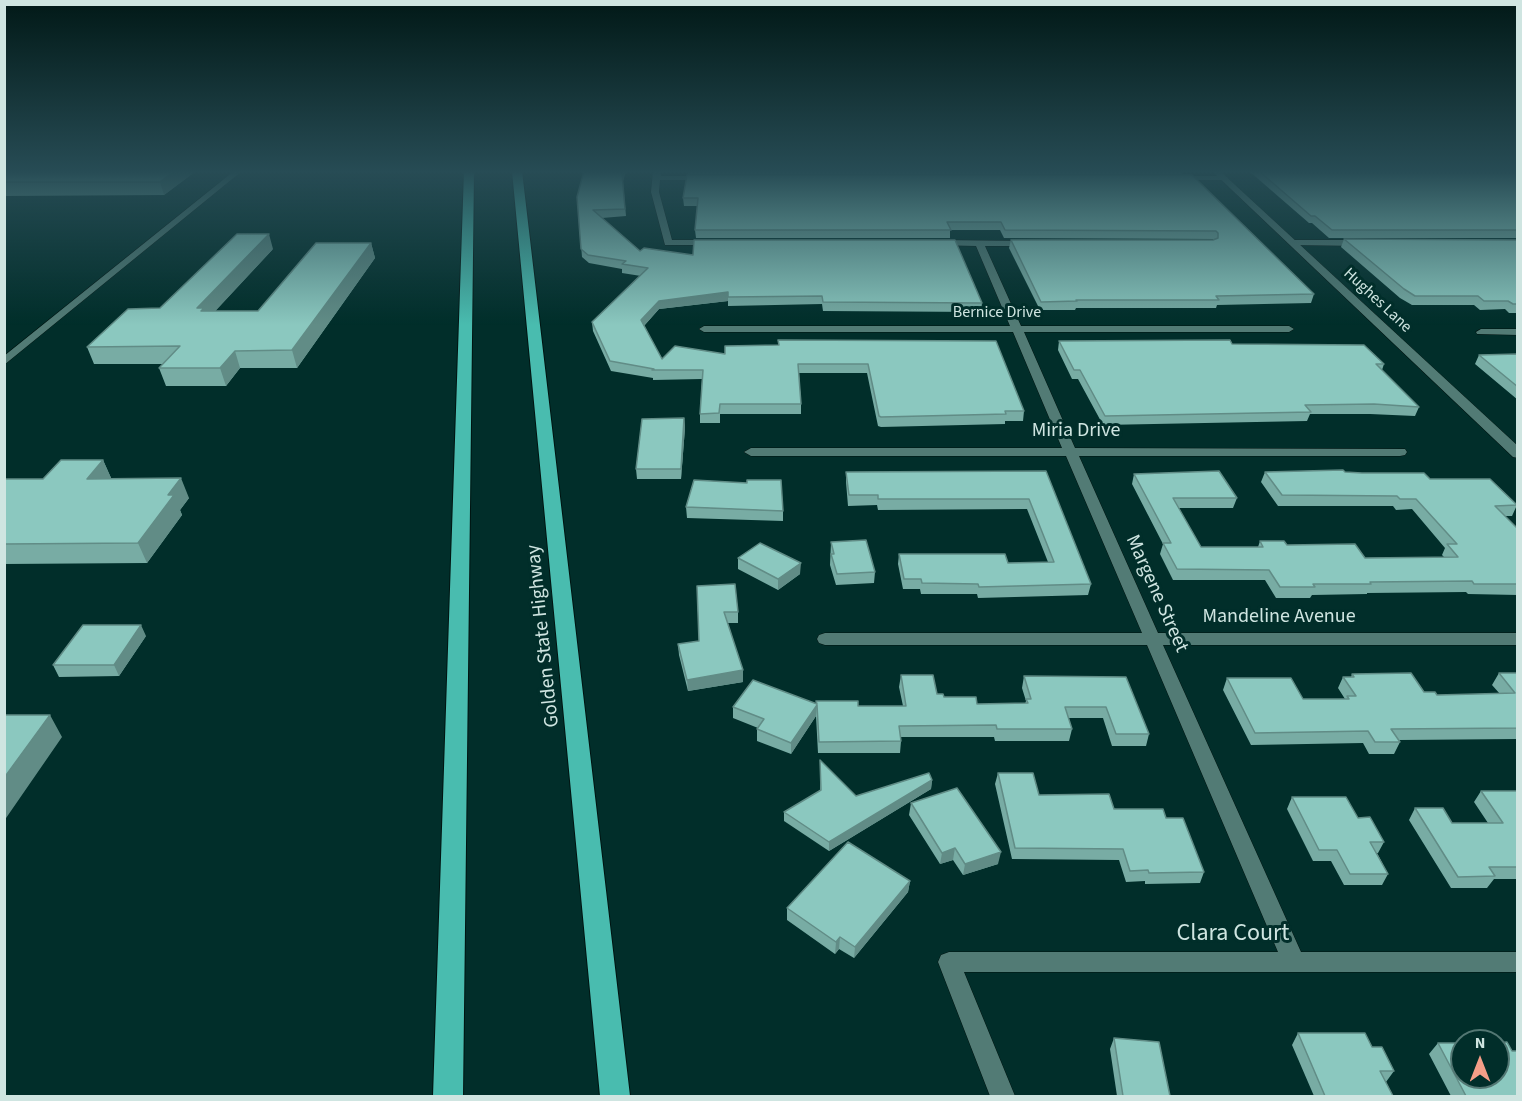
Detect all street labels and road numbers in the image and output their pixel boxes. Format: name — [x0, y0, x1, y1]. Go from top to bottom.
street label: Hughes Lane — [1339, 265, 1415, 337]
street label: Bernice Drive — [953, 303, 1041, 323]
street label: Miria Drive — [1032, 420, 1120, 444]
street label: Margene Street — [1119, 532, 1193, 656]
street label: Golden State Highway — [522, 543, 566, 729]
street label: Mandeline Avenue — [1202, 606, 1356, 630]
street label: Clara Court — [1177, 921, 1289, 949]

